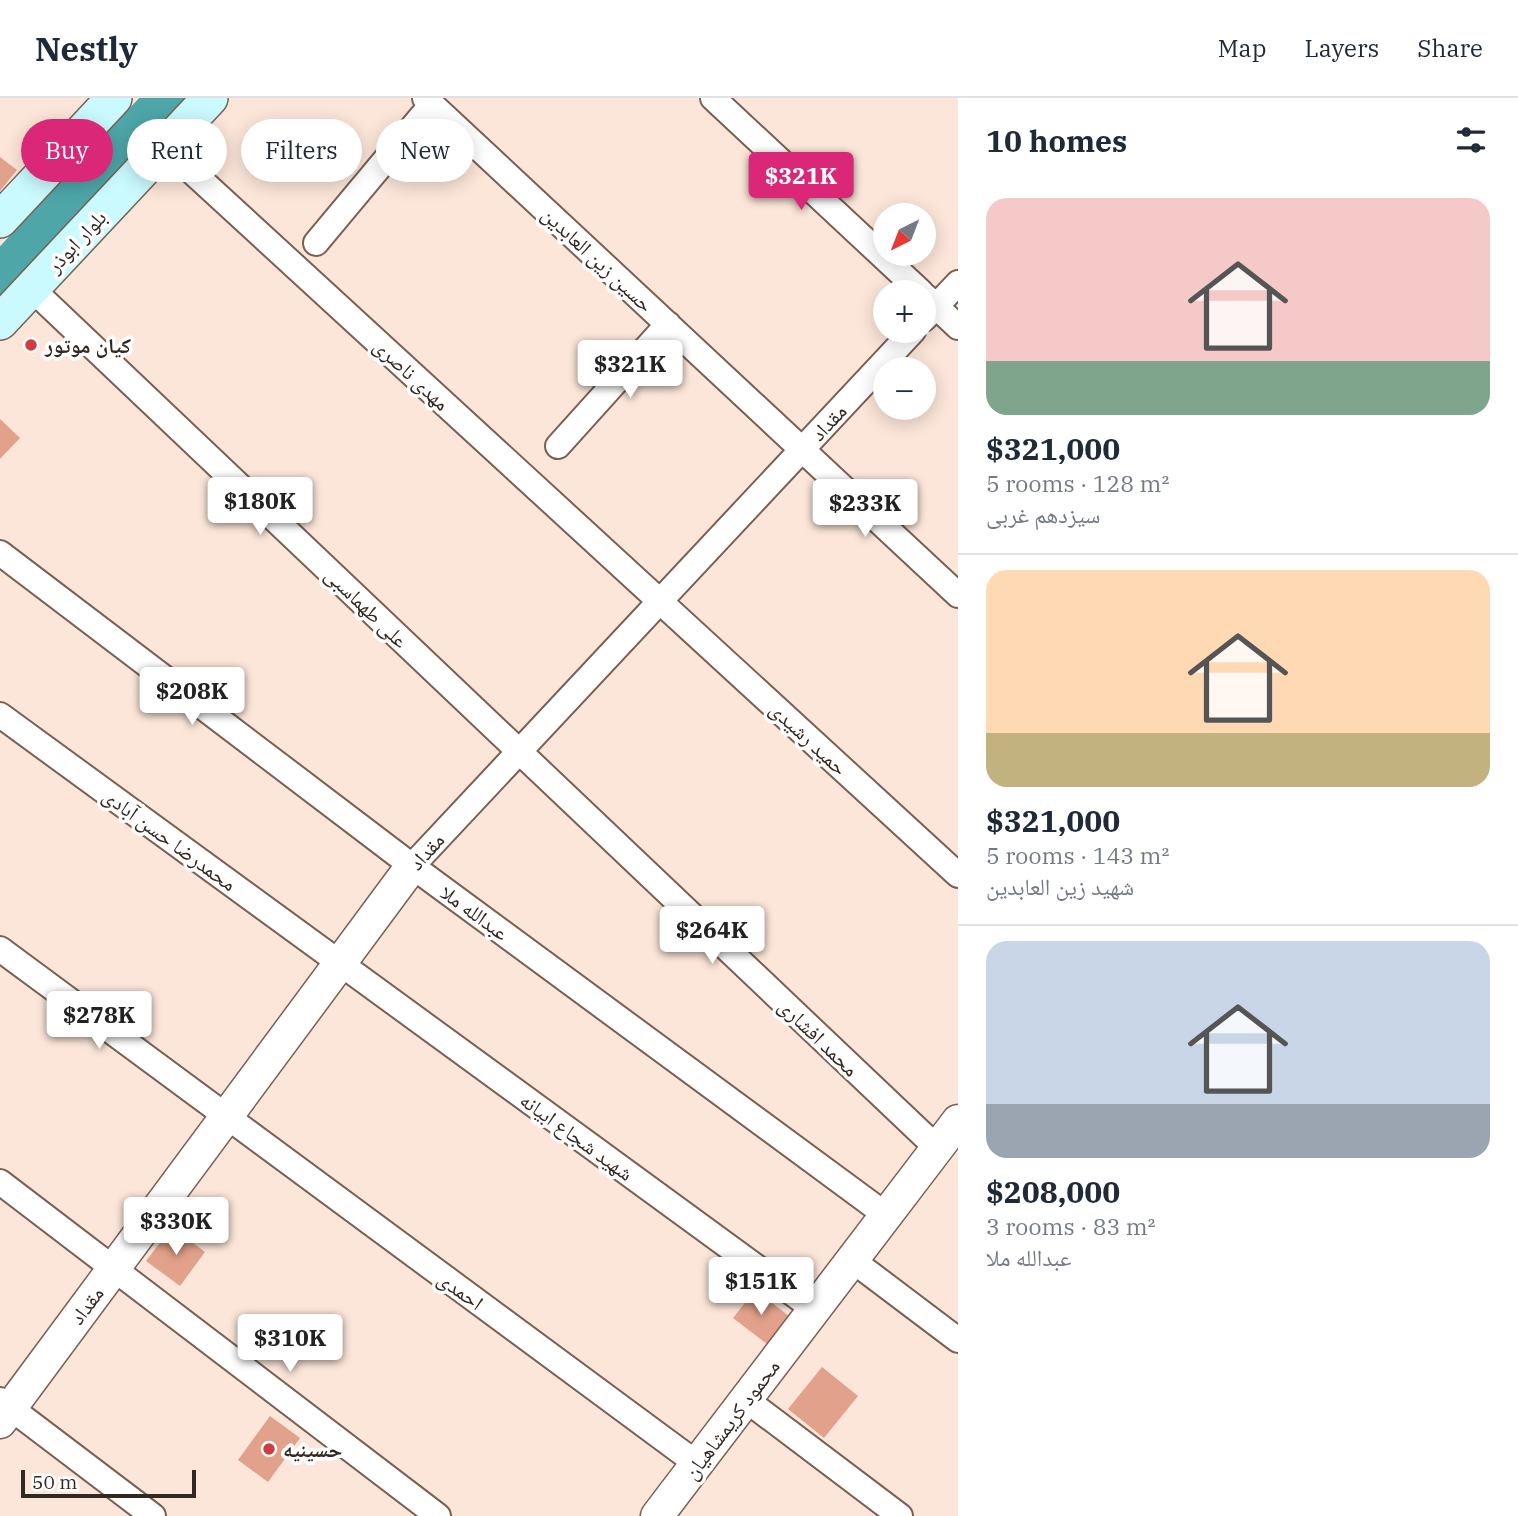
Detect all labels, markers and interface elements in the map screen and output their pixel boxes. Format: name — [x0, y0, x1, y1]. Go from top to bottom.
text: Nestly — [35, 27, 138, 70]
text: Map — [1218, 32, 1266, 64]
text: Layers — [1304, 32, 1379, 64]
text: Share — [1417, 32, 1483, 64]
chip: Buy — [21, 119, 113, 182]
chip: Rent — [127, 119, 227, 182]
chip: Filters — [241, 119, 362, 182]
chip: New — [376, 119, 474, 182]
text: 10 homes — [986, 121, 1127, 160]
icon: filters — [1452, 121, 1490, 159]
pin: $321K — [752, 152, 850, 212]
text: $321K — [765, 160, 837, 190]
street label: حسین زین العابدین — [536, 200, 660, 318]
north arrow — [873, 203, 936, 266]
map controls — [873, 203, 936, 420]
street label: بلوار ابوذر — [39, 204, 112, 279]
icon: home — [1175, 243, 1301, 369]
button: + — [873, 280, 936, 343]
place label: کیان موتور — [44, 331, 131, 359]
street label: مهدی ناصری — [368, 332, 456, 416]
marker: کیان موتور — [23, 337, 39, 353]
pin: $321K — [581, 341, 679, 400]
text: $321K — [594, 348, 666, 378]
button: − — [873, 357, 936, 420]
street label: مقداد — [804, 397, 852, 447]
text: $321,000 — [986, 429, 1120, 468]
text: 5 rooms · 128 m² — [986, 468, 1169, 498]
pin: $180K — [211, 478, 309, 537]
pin: $233K — [816, 480, 914, 539]
text: $180K — [224, 485, 296, 515]
text: $233K — [829, 487, 901, 517]
text: سیزدهم غربی — [986, 499, 1100, 529]
street label: علی طهماسبی — [319, 560, 415, 654]
icon: home — [1175, 615, 1301, 741]
pin: $208K — [143, 668, 241, 727]
text: $208K — [156, 675, 228, 705]
street label: حمید رشیدی — [764, 695, 854, 781]
street label: محمدرضا حسن آبادی — [97, 781, 243, 897]
text: $321,000 — [986, 801, 1120, 840]
street label: مقداد — [402, 826, 450, 876]
text: 5 rooms · 143 m² — [986, 840, 1169, 870]
text: شهید زین العابدین — [986, 871, 1134, 901]
street label: عبدالله ملا — [435, 878, 515, 946]
pin: $264K — [663, 906, 761, 966]
text: $264K — [676, 914, 748, 944]
icon: home — [1175, 986, 1301, 1112]
pin: $278K — [50, 992, 148, 1051]
street label: محمد افشاری — [773, 992, 865, 1082]
text: $278K — [63, 999, 135, 1029]
street label: شهید شجاع ابیانه — [515, 1085, 639, 1187]
text: $208,000 — [986, 1172, 1120, 1211]
pin: $330K — [127, 1198, 225, 1257]
text: $330K — [140, 1205, 212, 1235]
text: 3 rooms · 83 m² — [986, 1211, 1156, 1241]
text: عبدالله ملا — [986, 1242, 1071, 1272]
pin: $151K — [712, 1258, 810, 1317]
street label: احمدی — [433, 1264, 489, 1316]
text: $151K — [725, 1265, 797, 1295]
street label: مقداد — [62, 1280, 110, 1330]
pin: $310K — [241, 1314, 339, 1374]
text: $310K — [254, 1322, 326, 1352]
street label: محمود کریمشاهیان — [677, 1353, 785, 1485]
place label: حسینیه — [283, 1435, 342, 1463]
marker: حسینیه — [261, 1441, 277, 1457]
scale bar — [21, 1467, 196, 1499]
text: 50 m — [32, 1470, 77, 1494]

